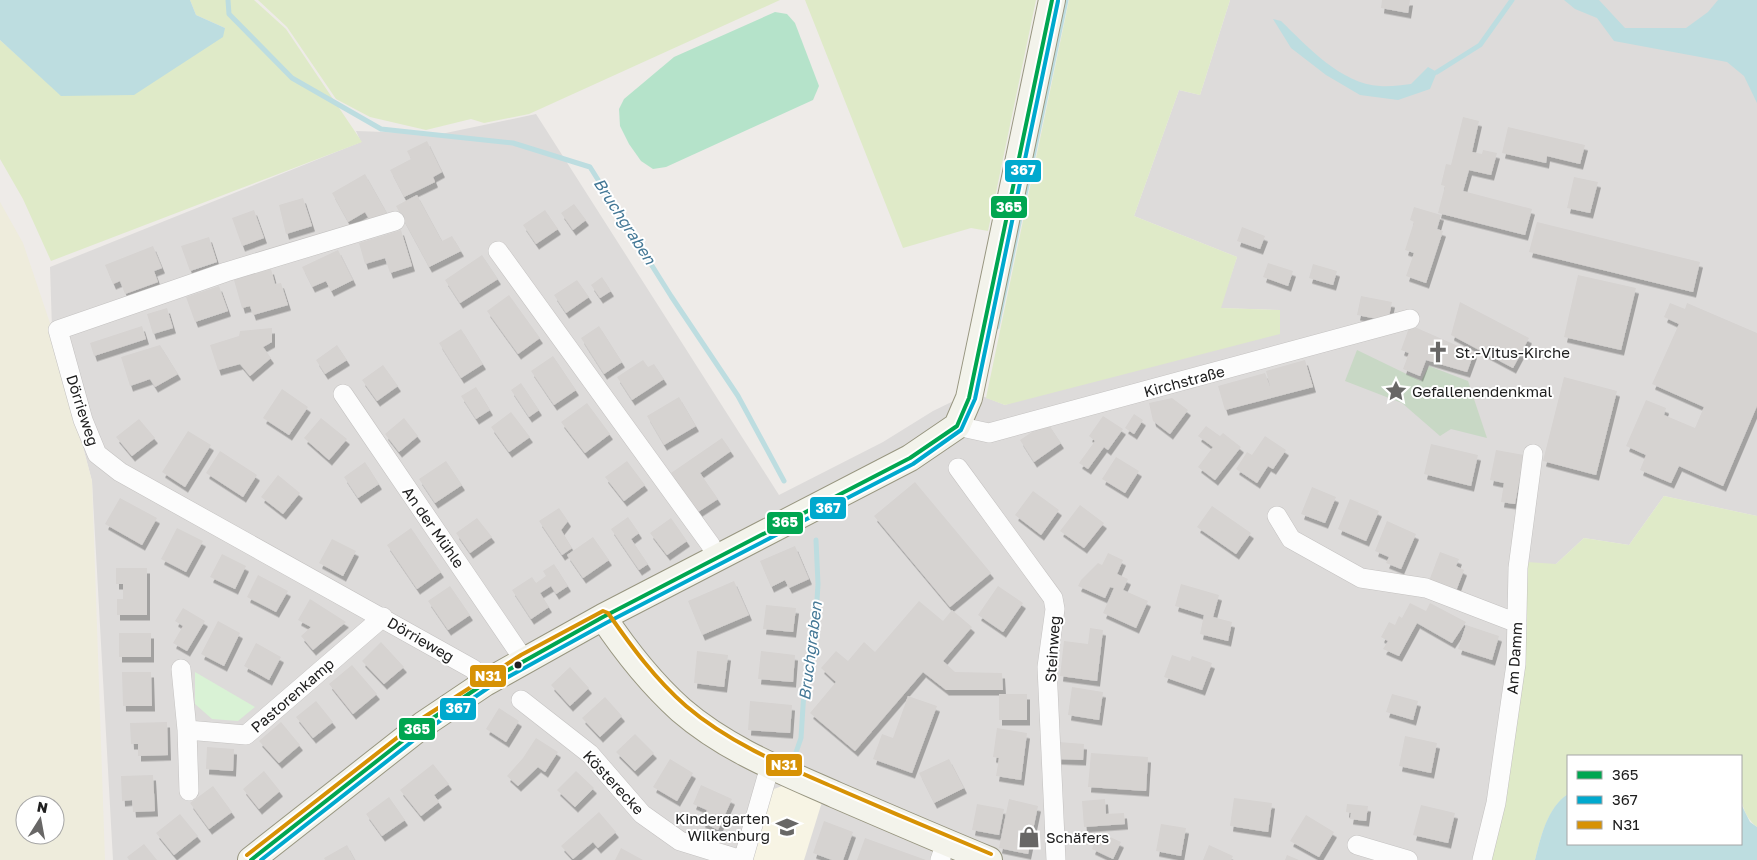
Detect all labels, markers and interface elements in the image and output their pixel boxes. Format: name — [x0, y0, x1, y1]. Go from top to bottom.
line badge: 367 — [1004, 159, 1042, 183]
text: 367 — [1010, 161, 1036, 178]
water label: Bruchgraben — [590, 174, 661, 269]
line badge: 365 — [990, 195, 1028, 219]
text: 365 — [996, 198, 1022, 215]
church icon: St.-Vitus-Kirche — [1425, 339, 1451, 365]
place label: St.-Vitus-Kirche — [1455, 343, 1570, 361]
street label: Kirchstraße — [1142, 361, 1227, 400]
street label: Dörrieweg — [63, 372, 103, 448]
place icon: Gefallenendenkmal — [1383, 378, 1409, 404]
place label: Gefallenendenkmal — [1412, 382, 1552, 400]
street label: An der Mühle — [399, 483, 469, 571]
line badge: 367 — [809, 496, 847, 520]
text: 367 — [815, 499, 841, 516]
line badge: 365 — [766, 511, 804, 535]
text: 365 — [772, 513, 798, 530]
water label: Bruchgraben — [794, 599, 826, 701]
street label: Dörrieweg — [385, 613, 457, 665]
street label: Steinweg — [1041, 615, 1063, 683]
street label: Am Damm — [1502, 621, 1526, 695]
street label: Pastorenkamp — [247, 654, 337, 736]
unlabelled marker — [513, 660, 523, 670]
line badge: N31 — [469, 664, 507, 688]
text: N31 — [475, 667, 501, 684]
line badge: 367 — [439, 697, 477, 721]
text: 367 — [445, 699, 471, 716]
line badge: 365 — [398, 717, 436, 741]
text: 365 — [404, 720, 430, 737]
street label: Kösterecke — [580, 746, 648, 818]
line badge: N31 — [765, 753, 803, 777]
legend — [1567, 755, 1742, 845]
text: N31 — [771, 756, 797, 773]
text: 365 — [1612, 765, 1639, 783]
text: 367 — [1612, 790, 1638, 808]
north arrow — [15, 795, 65, 845]
text: N — [36, 797, 49, 816]
place label: Kindergarten Wilkenburg — [675, 809, 770, 844]
school or university icon: Kindergarten Wilkenburg — [774, 814, 800, 840]
text: N31 — [1612, 815, 1639, 833]
shop icon: Schäfers — [1016, 824, 1042, 850]
place label: Schäfers — [1046, 828, 1109, 846]

